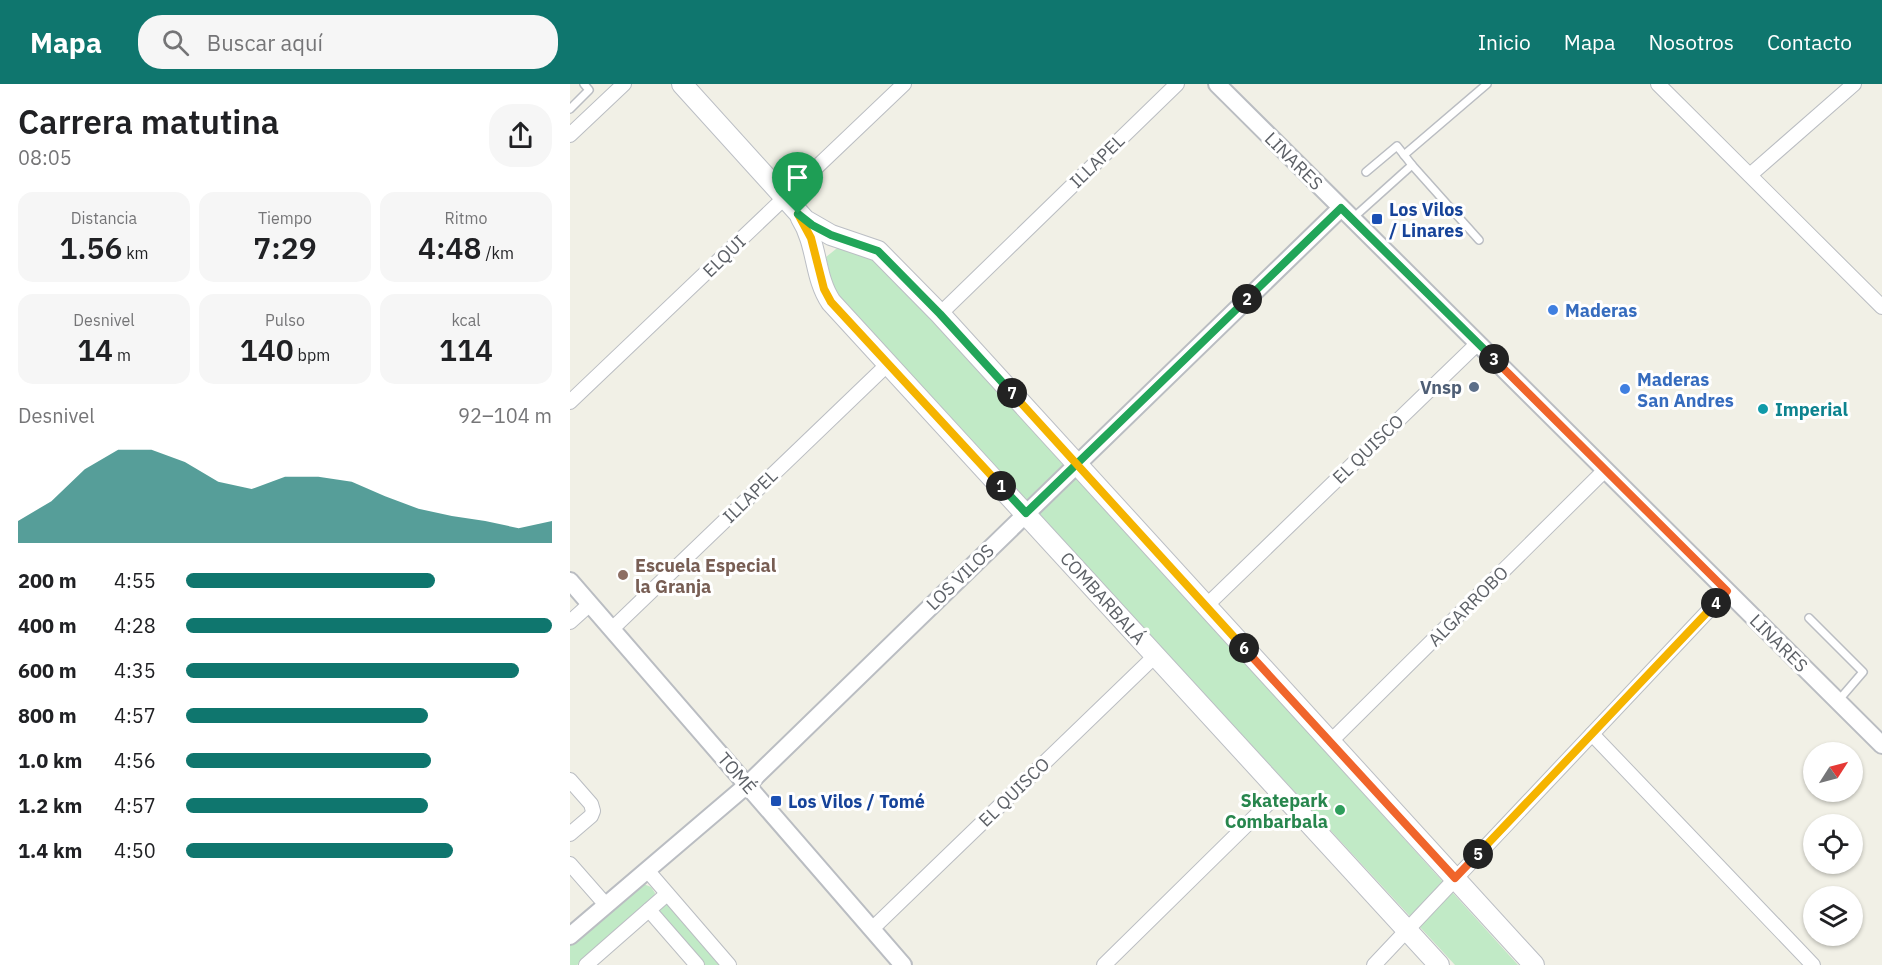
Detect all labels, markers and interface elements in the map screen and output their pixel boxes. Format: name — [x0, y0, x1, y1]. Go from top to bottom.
search box — [138, 15, 558, 69]
text: Mapa — [30, 24, 102, 61]
icon: search — [159, 26, 192, 59]
text: Buscar aquí — [207, 28, 323, 57]
text: Inicio — [1478, 28, 1531, 56]
text: Mapa — [1564, 28, 1616, 56]
text: Nosotros — [1649, 28, 1734, 56]
text: Contacto — [1767, 28, 1852, 56]
text: Carrera matutina — [18, 100, 279, 143]
button: share — [489, 104, 552, 167]
street label: LINARES — [1260, 127, 1328, 195]
street label: ILLAPEL — [1065, 129, 1129, 193]
text: 08:05 — [18, 144, 72, 171]
pin — [772, 152, 823, 214]
icon: arrive — [781, 161, 814, 194]
place label: Los Vilos / Linares — [1389, 198, 1464, 242]
text: Distancia — [71, 208, 137, 228]
text: Tiempo — [258, 208, 312, 228]
text: Ritmo — [445, 208, 487, 228]
marker: Los Vilos / Linares — [1370, 212, 1384, 226]
text: 1.56 — [59, 228, 122, 267]
text: 7:29 — [253, 228, 317, 267]
text: 4:48 — [418, 228, 482, 267]
street label: ELQUI — [698, 230, 750, 282]
text: km — [122, 243, 149, 263]
text: /km — [482, 243, 514, 263]
pin: 2 — [1232, 284, 1262, 314]
text: 2 — [1242, 289, 1252, 309]
place label: Maderas — [1565, 299, 1637, 322]
marker: Maderas — [1546, 303, 1560, 317]
text: Desnivel — [73, 310, 135, 330]
text: Pulso — [265, 310, 305, 330]
text: kcal — [451, 310, 481, 330]
text: 14 — [77, 330, 113, 369]
text: 140 — [240, 330, 294, 369]
text: 114 — [439, 330, 493, 369]
pin: 3 — [1479, 344, 1509, 374]
text: m — [113, 345, 131, 365]
text: bpm — [294, 345, 330, 365]
text: 3 — [1489, 349, 1499, 369]
place label: Maderas San Andres — [1637, 368, 1734, 412]
place label: Vnsp — [1420, 376, 1462, 399]
pin: 7 — [997, 378, 1027, 408]
marker: Vnsp — [1467, 380, 1481, 394]
marker: Maderas San Andres — [1618, 382, 1632, 396]
text: 7 — [1007, 383, 1017, 403]
place label: Imperial — [1775, 398, 1849, 421]
text: Desnivel — [18, 402, 95, 429]
text: 92–104 m — [458, 402, 552, 429]
marker: Imperial — [1756, 402, 1770, 416]
street label: EL QUISCO — [1328, 409, 1408, 489]
street label: ILLAPEL — [718, 464, 782, 528]
pin: 1 — [986, 471, 1016, 501]
text: 1 — [996, 476, 1006, 496]
street label: LOS VILOS — [921, 539, 999, 615]
street label: COMBARBALÁ — [1055, 547, 1151, 649]
place label: Escuela Especial la Granja — [635, 554, 777, 598]
street label: ALGARROBO — [1423, 561, 1513, 651]
text: 200 m — [18, 567, 77, 594]
text: 4:55 — [114, 567, 156, 594]
marker: Escuela Especial la Granja — [616, 568, 630, 582]
pin: 4 — [1701, 588, 1731, 618]
text: 4 — [1711, 593, 1721, 613]
street label: LINARES — [1745, 609, 1813, 677]
text: 400 m — [18, 612, 77, 639]
text: 4:28 — [114, 612, 156, 639]
pin: 6 — [1229, 633, 1259, 663]
text: 6 — [1239, 638, 1249, 658]
text: 600 m — [18, 657, 77, 684]
text: 4:35 — [114, 657, 156, 684]
text: 800 m — [18, 702, 77, 729]
text: 4:57 — [114, 702, 156, 729]
north arrow — [1803, 742, 1863, 802]
map controls — [1803, 742, 1863, 946]
text: 1.0 km — [18, 747, 82, 774]
text: 4:56 — [114, 747, 156, 774]
street label: TOMÉ — [713, 747, 761, 799]
street label: EL QUISCO — [974, 752, 1054, 832]
place label: Skatepark Combarbala — [1225, 789, 1329, 833]
place label: Los Vilos / Tomé — [788, 790, 925, 813]
text: 1.2 km — [18, 792, 82, 819]
text: 4:57 — [114, 792, 156, 819]
marker: Los Vilos / Tomé — [769, 794, 783, 808]
marker: Skatepark Combarbala — [1333, 803, 1347, 817]
button: locate — [1803, 814, 1863, 874]
text: 1.4 km — [18, 837, 82, 864]
text: 4:50 — [114, 837, 156, 864]
pin: 5 — [1463, 839, 1493, 869]
text: 5 — [1473, 844, 1483, 864]
button: layers — [1803, 886, 1863, 946]

